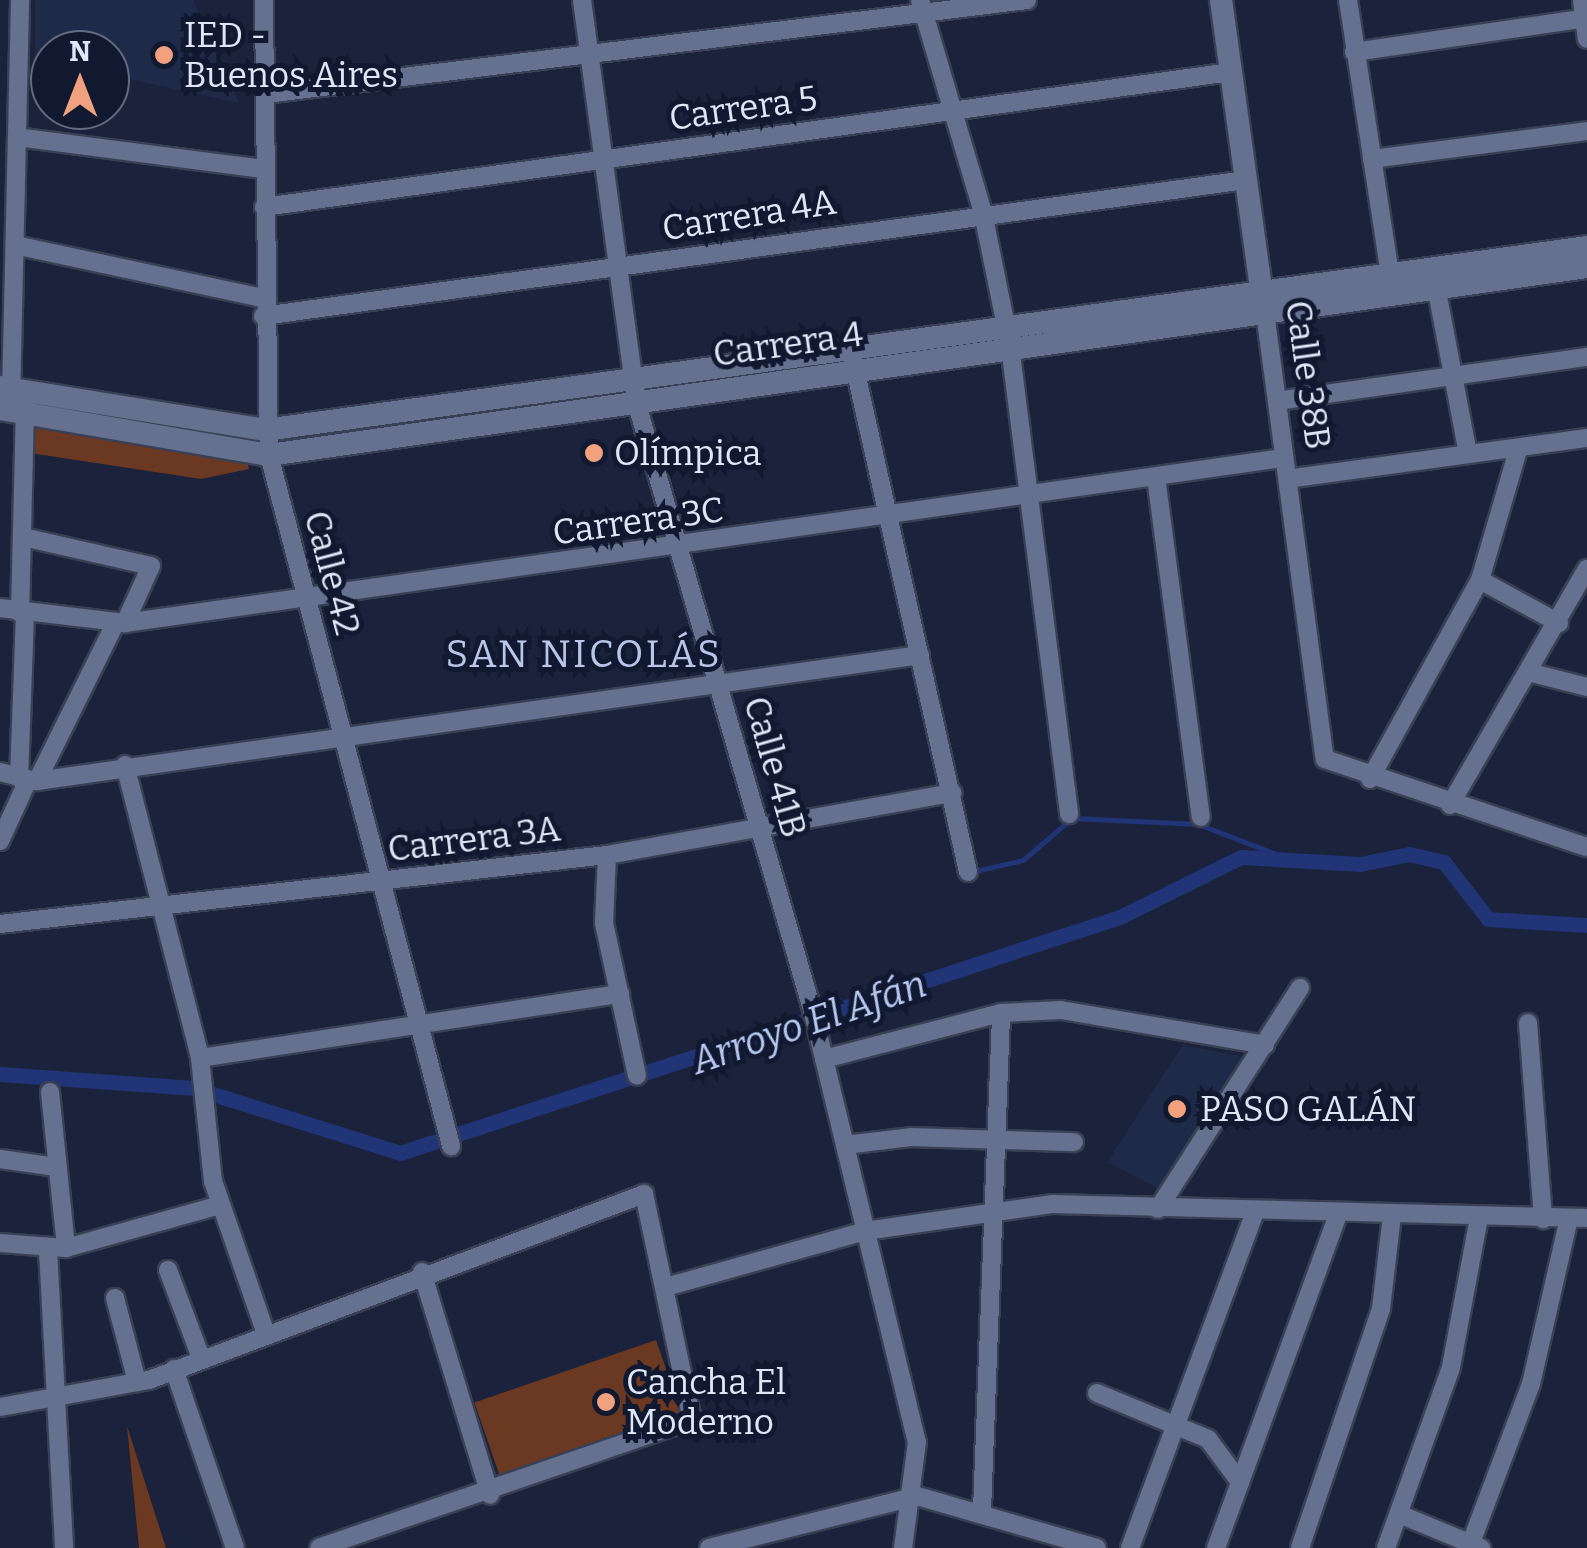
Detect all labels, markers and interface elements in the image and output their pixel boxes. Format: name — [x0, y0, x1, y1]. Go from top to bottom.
place label: IED - Buenos Aires — [184, 14, 398, 96]
north arrow — [30, 30, 130, 130]
text: N — [69, 35, 91, 68]
marker: IED - Buenos Aires — [153, 44, 175, 66]
street label: Carrera 5 — [666, 77, 820, 139]
street label: Carrera 4A — [659, 181, 839, 249]
street label: Calle 38B — [1277, 298, 1339, 452]
street label: Carrera 4 — [710, 313, 866, 375]
place label: Olímpica — [614, 432, 761, 474]
marker: Olímpica — [583, 442, 605, 464]
street label: Carrera 3C — [550, 488, 726, 554]
street label: Calle 42 — [295, 506, 369, 640]
district label: SAN NICOLÁS — [446, 632, 722, 678]
street label: Calle 41B — [735, 692, 815, 842]
street label: Carrera 3A — [385, 808, 563, 870]
water label: Arroyo El Afán — [686, 962, 932, 1084]
place label: PASO GALÁN — [1200, 1088, 1416, 1130]
marker: PASO GALÁN — [1164, 1096, 1190, 1122]
place label: Cancha El Moderno — [626, 1361, 786, 1443]
marker: Cancha El Moderno — [595, 1391, 617, 1413]

